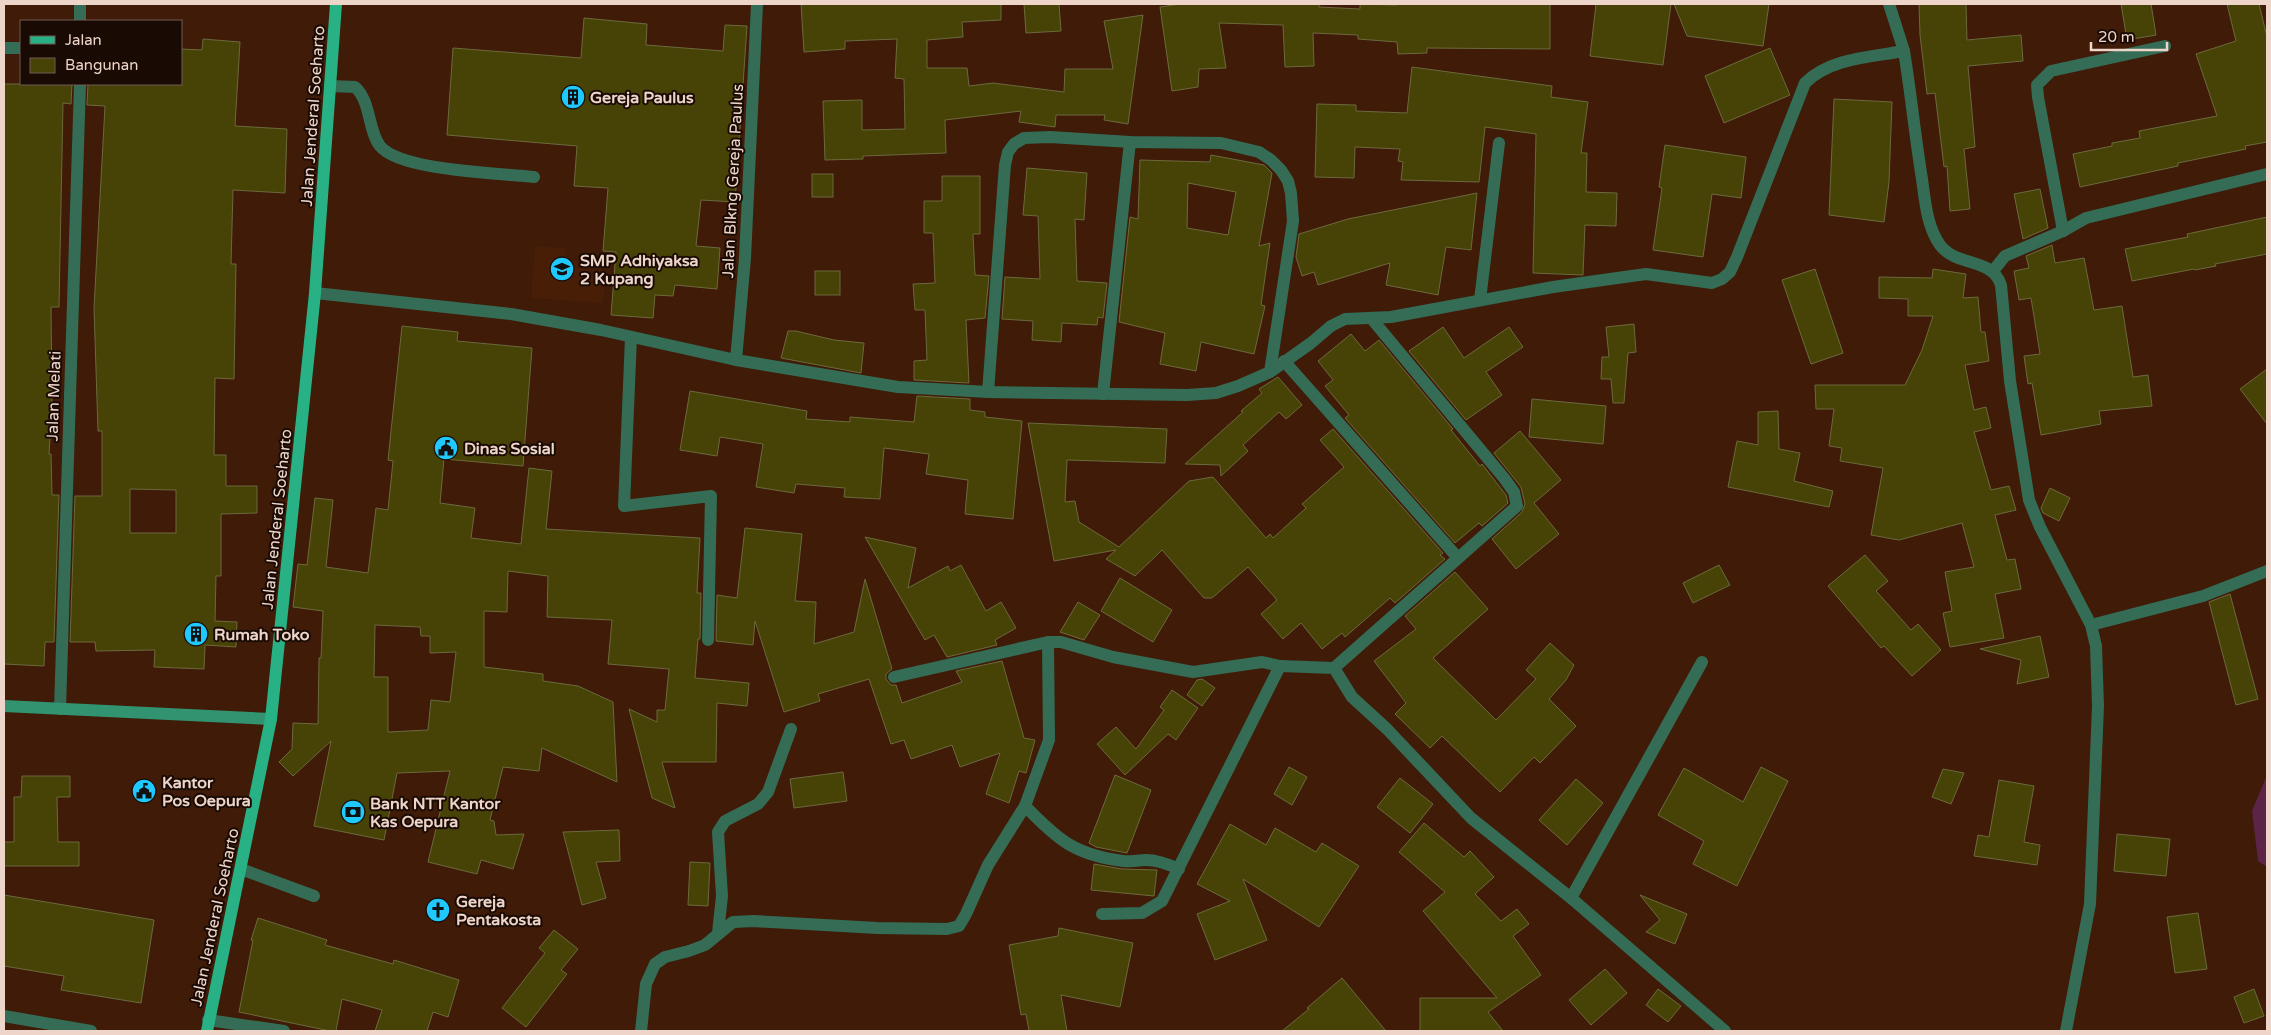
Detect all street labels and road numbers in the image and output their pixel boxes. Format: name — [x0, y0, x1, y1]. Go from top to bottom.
street label: Jalan Jenderal Soeharto — [297, 25, 329, 207]
street label: Jalan Blkng Gereja Paulus — [718, 83, 748, 279]
street label: Jalan Melati — [42, 350, 66, 442]
street label: Jalan Jenderal Soeharto — [258, 428, 296, 610]
street label: Jalan Jenderal Soeharto — [186, 826, 244, 1008]

